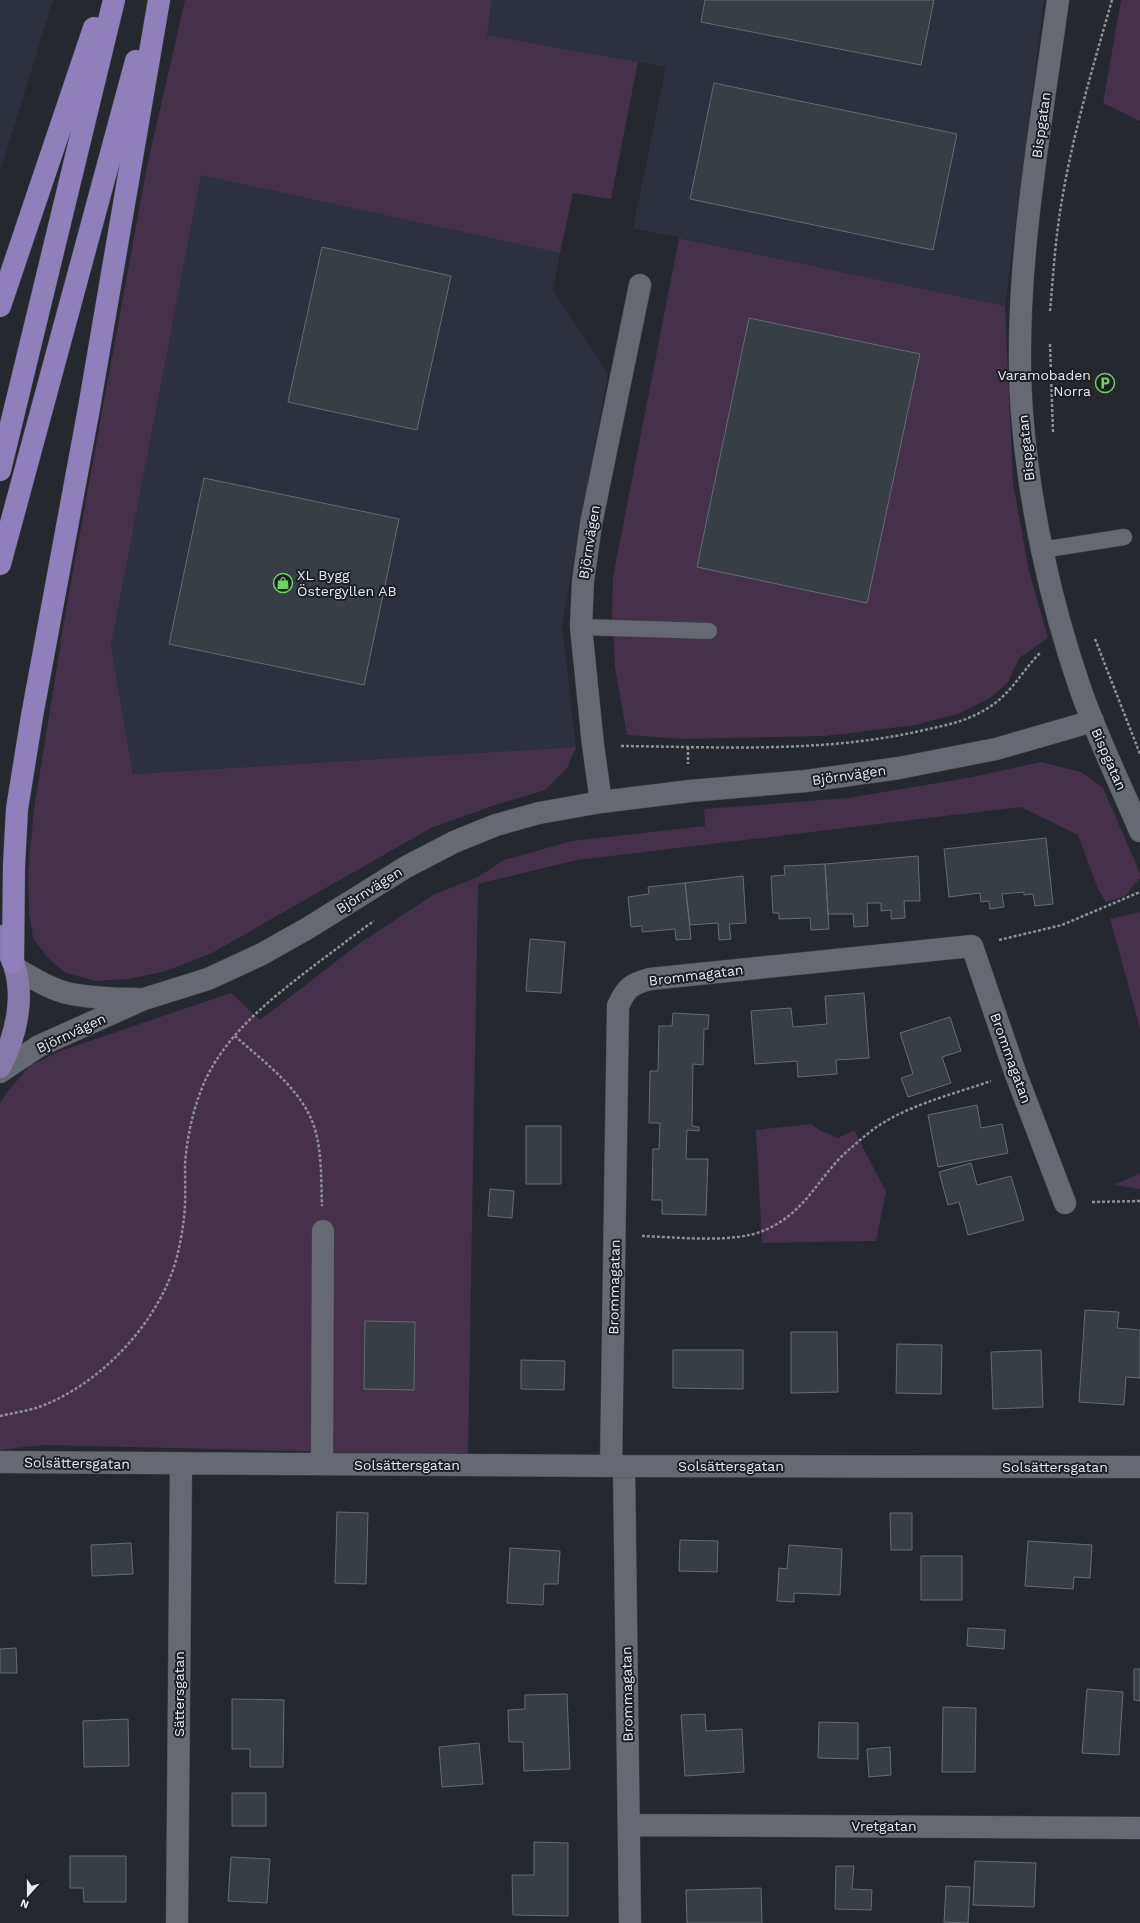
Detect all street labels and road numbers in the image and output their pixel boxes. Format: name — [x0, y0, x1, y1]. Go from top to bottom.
street label: Bispgatan — [1028, 91, 1054, 159]
street label: Bispgatan — [1015, 414, 1037, 482]
street label: Björnvägen — [575, 504, 603, 580]
street label: Bispgatan — [1088, 725, 1130, 793]
street label: Björnvägen — [811, 762, 887, 788]
street label: Björnvägen — [333, 863, 405, 917]
street label: Brommagatan — [648, 961, 744, 989]
street label: Björnvägen — [34, 1010, 108, 1056]
street label: Brommagatan — [987, 1011, 1035, 1105]
street label: Brommagatan — [605, 1239, 623, 1335]
street label: Solsättersgatan — [24, 1454, 130, 1472]
street label: Solsättersgatan — [354, 1457, 460, 1473]
street label: Solsättersgatan — [678, 1458, 784, 1474]
street label: Solsättersgatan — [1002, 1459, 1108, 1475]
street label: Brommagatan — [618, 1646, 636, 1742]
street label: Sättersgatan — [171, 1651, 187, 1737]
street label: Vretgatan — [851, 1818, 917, 1834]

